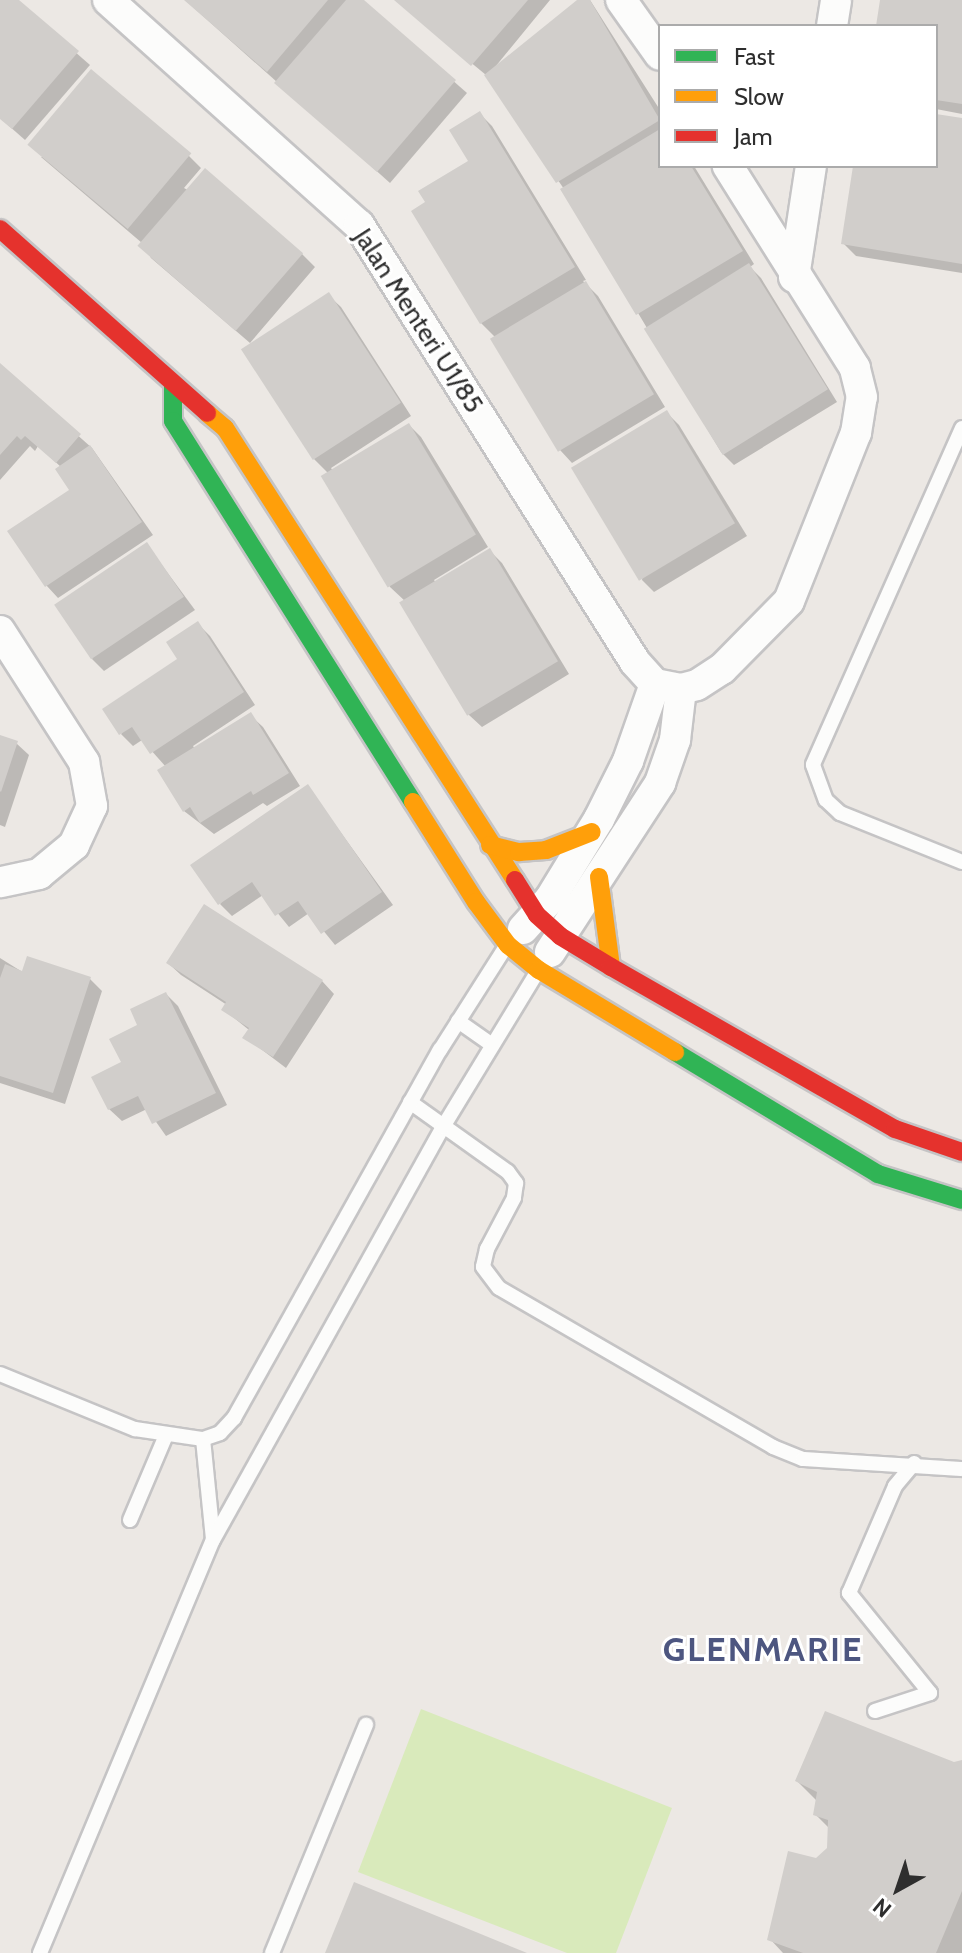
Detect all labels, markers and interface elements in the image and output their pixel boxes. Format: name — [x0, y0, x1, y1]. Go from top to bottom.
legend — [658, 24, 938, 168]
text: Fast — [734, 42, 775, 71]
text: Slow — [734, 82, 784, 111]
text: Jam — [734, 122, 772, 151]
street label: Jalan Menteri U1/85 — [347, 223, 489, 419]
district label: GLENMARIE — [663, 1630, 863, 1670]
north arrow — [858, 1849, 938, 1929]
text: N — [868, 1892, 897, 1923]

